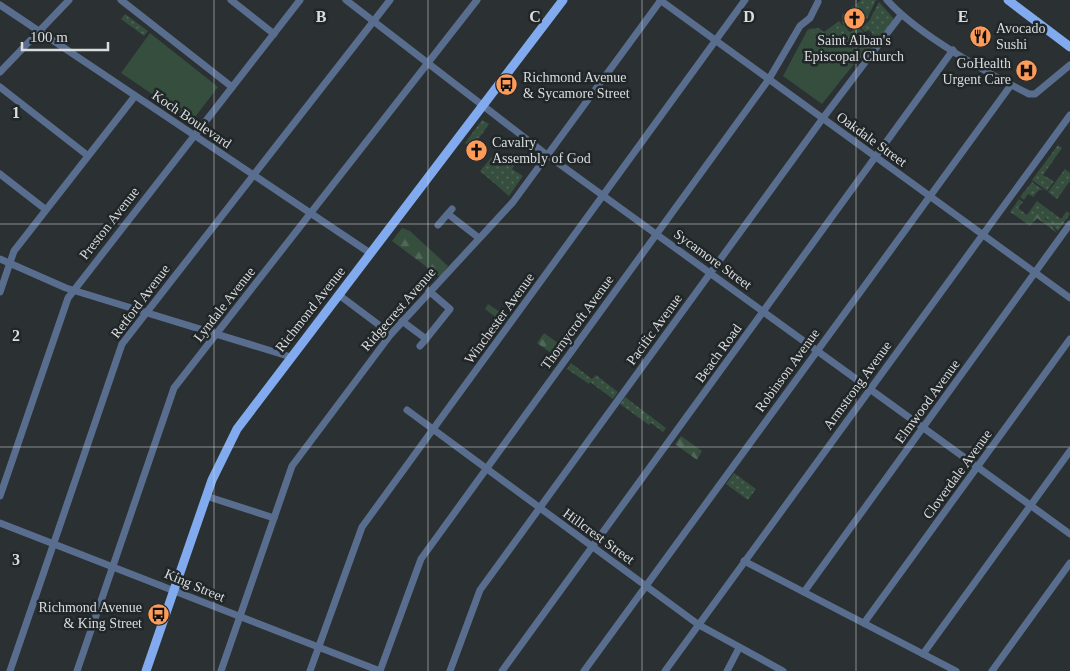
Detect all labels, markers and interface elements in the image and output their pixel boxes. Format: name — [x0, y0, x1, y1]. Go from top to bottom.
church icon: Saint Alban's Episcopal Church — [842, 6, 866, 30]
text: B — [316, 8, 327, 25]
text: C — [529, 8, 541, 25]
text: D — [743, 8, 755, 25]
text: E — [958, 8, 968, 25]
scale bar — [22, 20, 109, 52]
place label: Avocado Sushi — [996, 21, 1046, 52]
restaurant icon: Avocado Sushi — [968, 24, 992, 48]
text: 100 m — [30, 29, 68, 45]
place label: Saint Alban's Episcopal Church — [804, 33, 904, 64]
place label: GoHealth Urgent Care — [942, 56, 1011, 87]
hospital icon: GoHealth Urgent Care — [1015, 59, 1039, 83]
place label: Richmond Avenue & Sycamore Street — [523, 70, 630, 101]
bus stop icon: Richmond Avenue & Sycamore Street — [495, 73, 519, 97]
street label: Koch Boulevard — [149, 87, 234, 151]
text: 1 — [12, 104, 20, 121]
street label: Oakdale Street — [834, 109, 910, 170]
place label: Cavalry Assembly of God — [492, 135, 591, 166]
church icon: Cavalry Assembly of God — [464, 138, 488, 162]
street label: Preston Avenue — [77, 184, 142, 262]
street label: Sycamore Street — [671, 226, 754, 293]
street label: Retford Avenue — [108, 262, 173, 341]
street label: Lyndale Avenue — [191, 264, 258, 345]
street label: Richmond Avenue — [273, 264, 348, 355]
street label: Ridgecrest Avenue — [358, 265, 439, 354]
street label: Winchester Avenue — [461, 270, 537, 367]
street label: Thornycroft Avenue — [538, 272, 617, 372]
street label: Pacific Avenue — [624, 291, 685, 368]
street label: Beach Road — [692, 321, 744, 385]
street label: Robinson Avenue — [752, 326, 823, 415]
text: 2 — [12, 327, 20, 344]
street label: Armstrong Avenue — [820, 338, 895, 433]
street label: Elmwood Avenue — [892, 357, 963, 446]
street label: Cloverdale Avenue — [920, 427, 995, 522]
street label: Hillcrest Street — [560, 506, 637, 567]
text: 3 — [12, 551, 20, 568]
street label: King Street — [162, 566, 227, 605]
place label: Richmond Avenue & King Street — [38, 600, 142, 631]
bus stop icon: Richmond Avenue & King Street — [146, 603, 170, 627]

